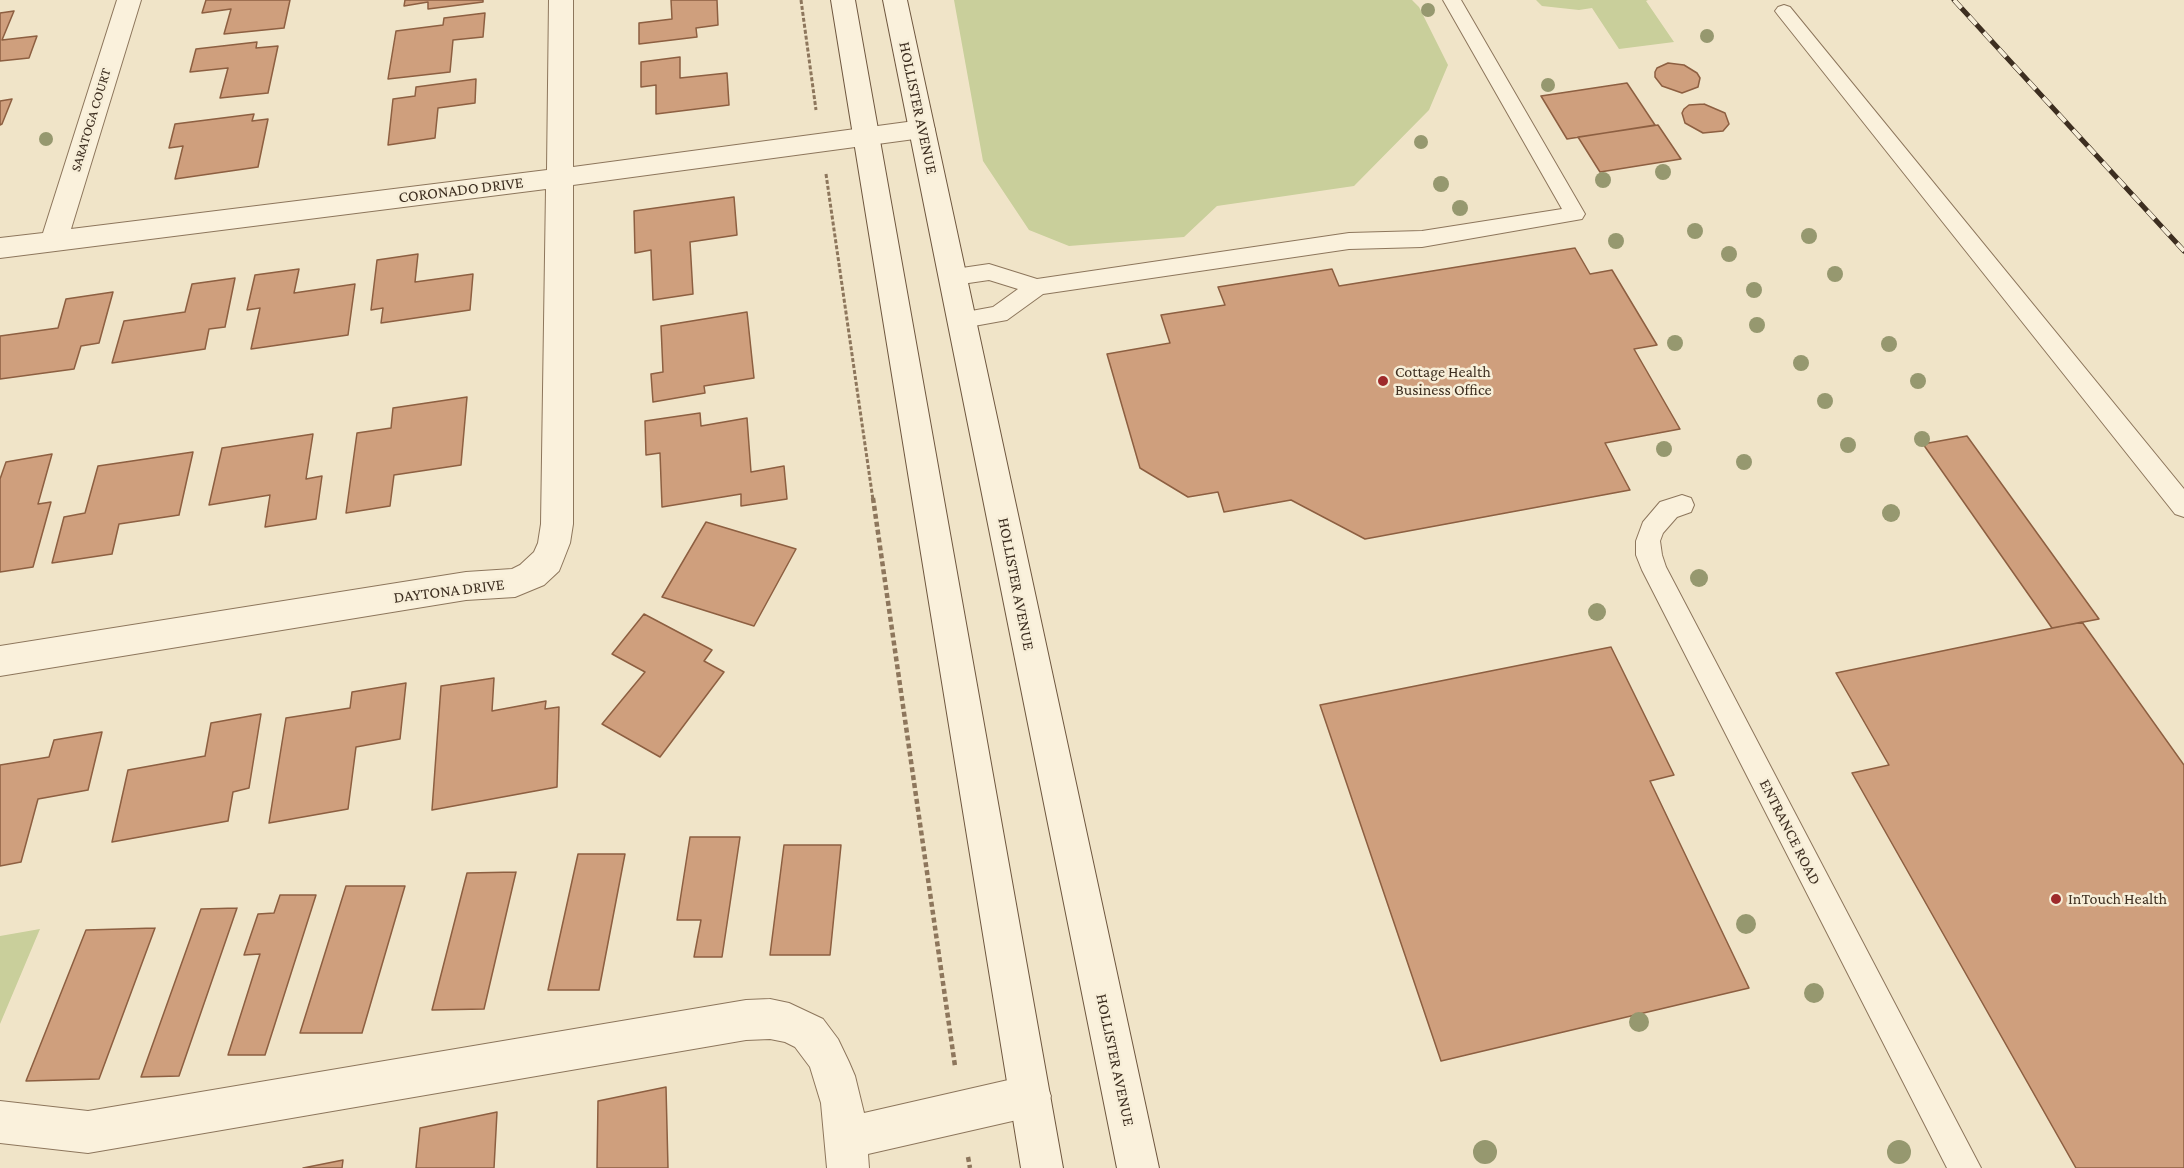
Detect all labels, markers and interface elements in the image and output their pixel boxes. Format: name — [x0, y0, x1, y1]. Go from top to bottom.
street label: HOLLISTER AVENUE — [895, 40, 941, 176]
street label: SARATOGA COURT — [67, 66, 115, 174]
street label: CORONADO DRIVE — [397, 173, 525, 207]
place label: Cottage Health Business Office — [1395, 362, 1491, 400]
marker: Cottage Health Business Office — [1376, 374, 1390, 388]
street label: HOLLISTER AVENUE — [994, 516, 1038, 652]
street label: DAYTONA DRIVE — [392, 575, 506, 607]
street label: ENTRANCE ROAD — [1755, 776, 1825, 888]
place label: InTouch Health — [2068, 889, 2167, 909]
marker: InTouch Health — [2049, 892, 2063, 906]
street label: HOLLISTER AVENUE — [1092, 992, 1138, 1128]

